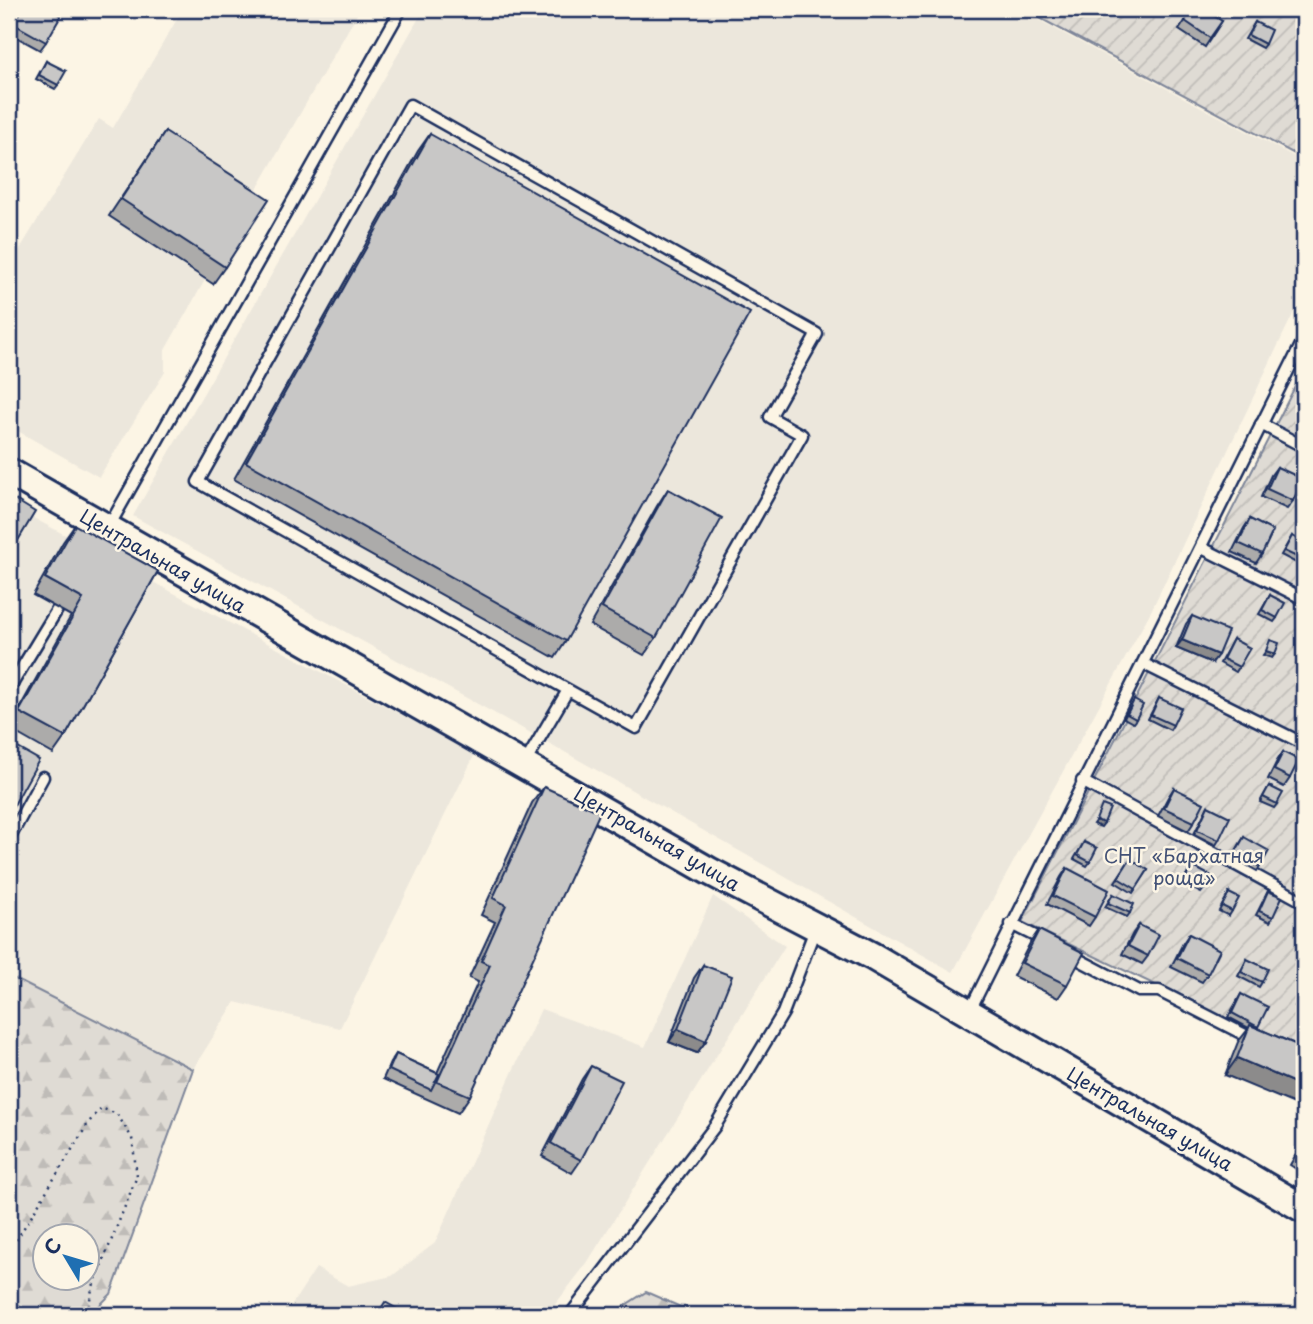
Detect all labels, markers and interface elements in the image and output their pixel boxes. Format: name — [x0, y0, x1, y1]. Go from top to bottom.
street label: Центральная улица — [75, 501, 252, 619]
street label: Центральная улица — [569, 779, 746, 897]
park label: СНТ «Бархатная роща» — [1104, 841, 1264, 891]
street label: Центральная улица — [1062, 1059, 1239, 1177]
north arrow — [32, 1222, 102, 1292]
text: С — [36, 1232, 67, 1260]

